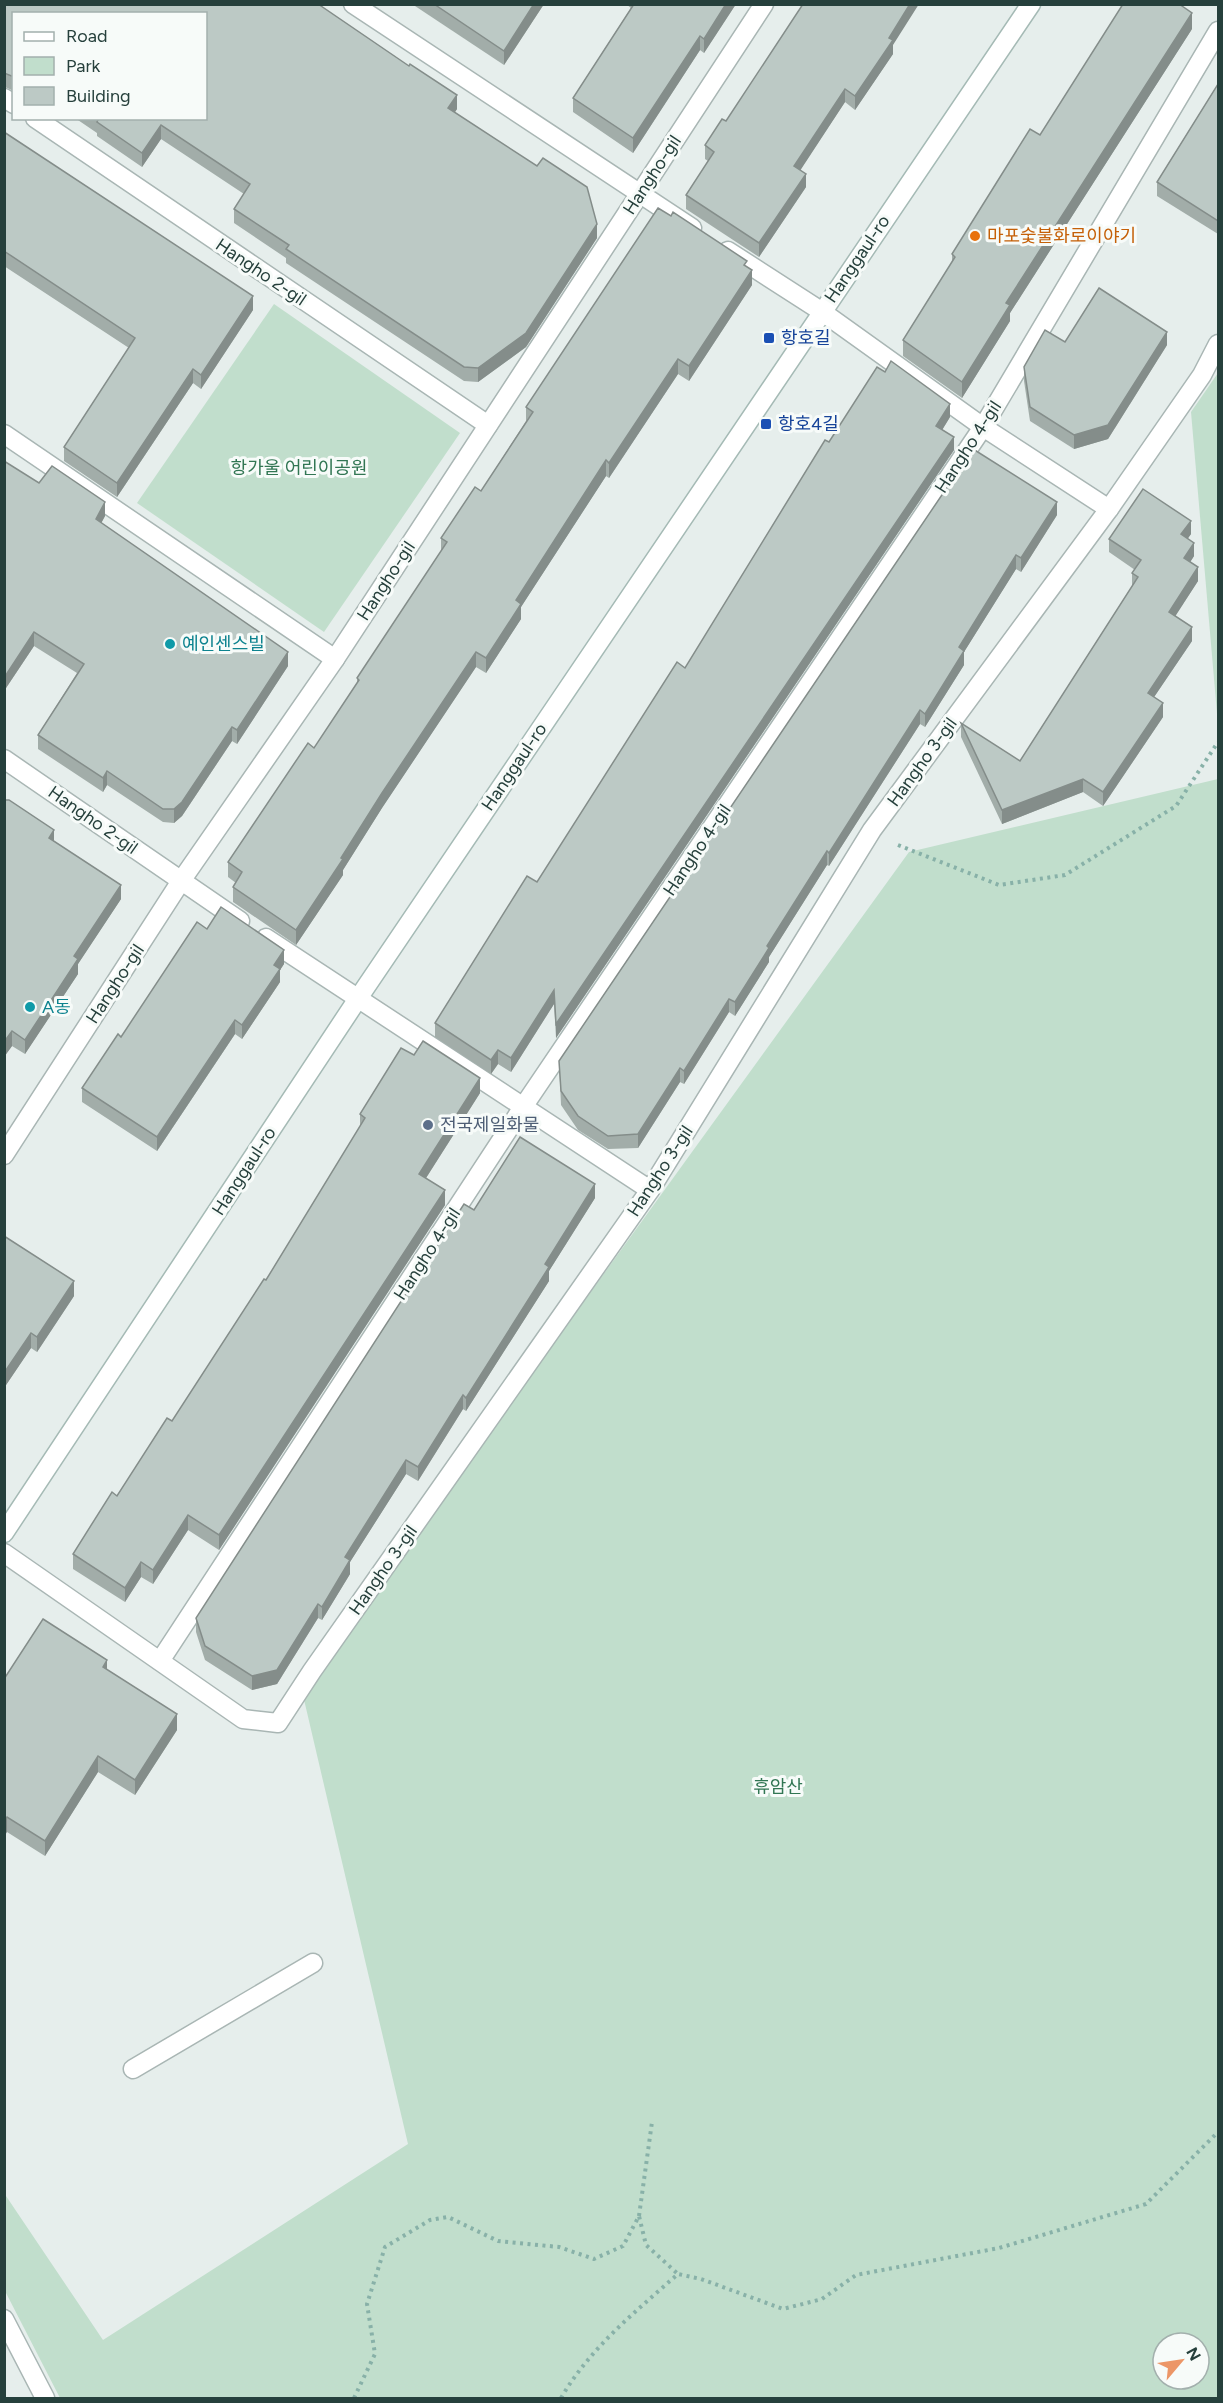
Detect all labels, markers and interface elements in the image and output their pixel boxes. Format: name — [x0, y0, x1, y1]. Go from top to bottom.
legend — [12, 12, 207, 120]
text: Road — [66, 25, 107, 47]
text: Park — [66, 55, 101, 77]
text: Building — [66, 85, 131, 107]
street label: Hangho-gil — [618, 131, 686, 219]
street label: Hanggaul-ro — [820, 211, 894, 307]
place label: 마포숯불화로이야기 — [987, 225, 1136, 247]
marker: 마포숯불화로이야기 — [968, 229, 982, 243]
street label: Hangho 2-gil — [212, 234, 310, 310]
place label: 항호길 — [781, 327, 831, 349]
marker: 항호길 — [762, 331, 776, 345]
street label: Hangho 4-gil — [930, 397, 1006, 497]
place label: 항호4길 — [778, 413, 839, 435]
marker: 항호4길 — [759, 417, 773, 431]
park label: 항가울 어린이공원 — [231, 457, 367, 479]
street label: Hangho-gil — [352, 537, 420, 625]
place label: 예인센스빌 — [182, 633, 265, 655]
marker: 예인센스빌 — [163, 637, 177, 651]
street label: Hangho 3-gil — [882, 713, 962, 811]
street label: Hanggaul-ro — [477, 719, 551, 815]
street label: Hangho 2-gil — [44, 781, 142, 859]
street label: Hangho 4-gil — [658, 800, 736, 900]
street label: Hangho-gil — [81, 940, 149, 1028]
place label: A동 — [42, 996, 71, 1018]
marker: A동 — [23, 1000, 37, 1014]
place label: 전국제일화물 — [440, 1114, 539, 1136]
marker: 전국제일화물 — [421, 1118, 435, 1132]
street label: Hangho 3-gil — [622, 1121, 698, 1221]
street label: Hanggaul-ro — [207, 1123, 281, 1219]
street label: Hangho 4-gil — [389, 1204, 465, 1304]
street label: Hangho 3-gil — [344, 1521, 422, 1619]
park label: 휴암산 — [753, 1776, 803, 1798]
north arrow — [1151, 2331, 1211, 2391]
text: N — [1182, 2344, 1205, 2364]

